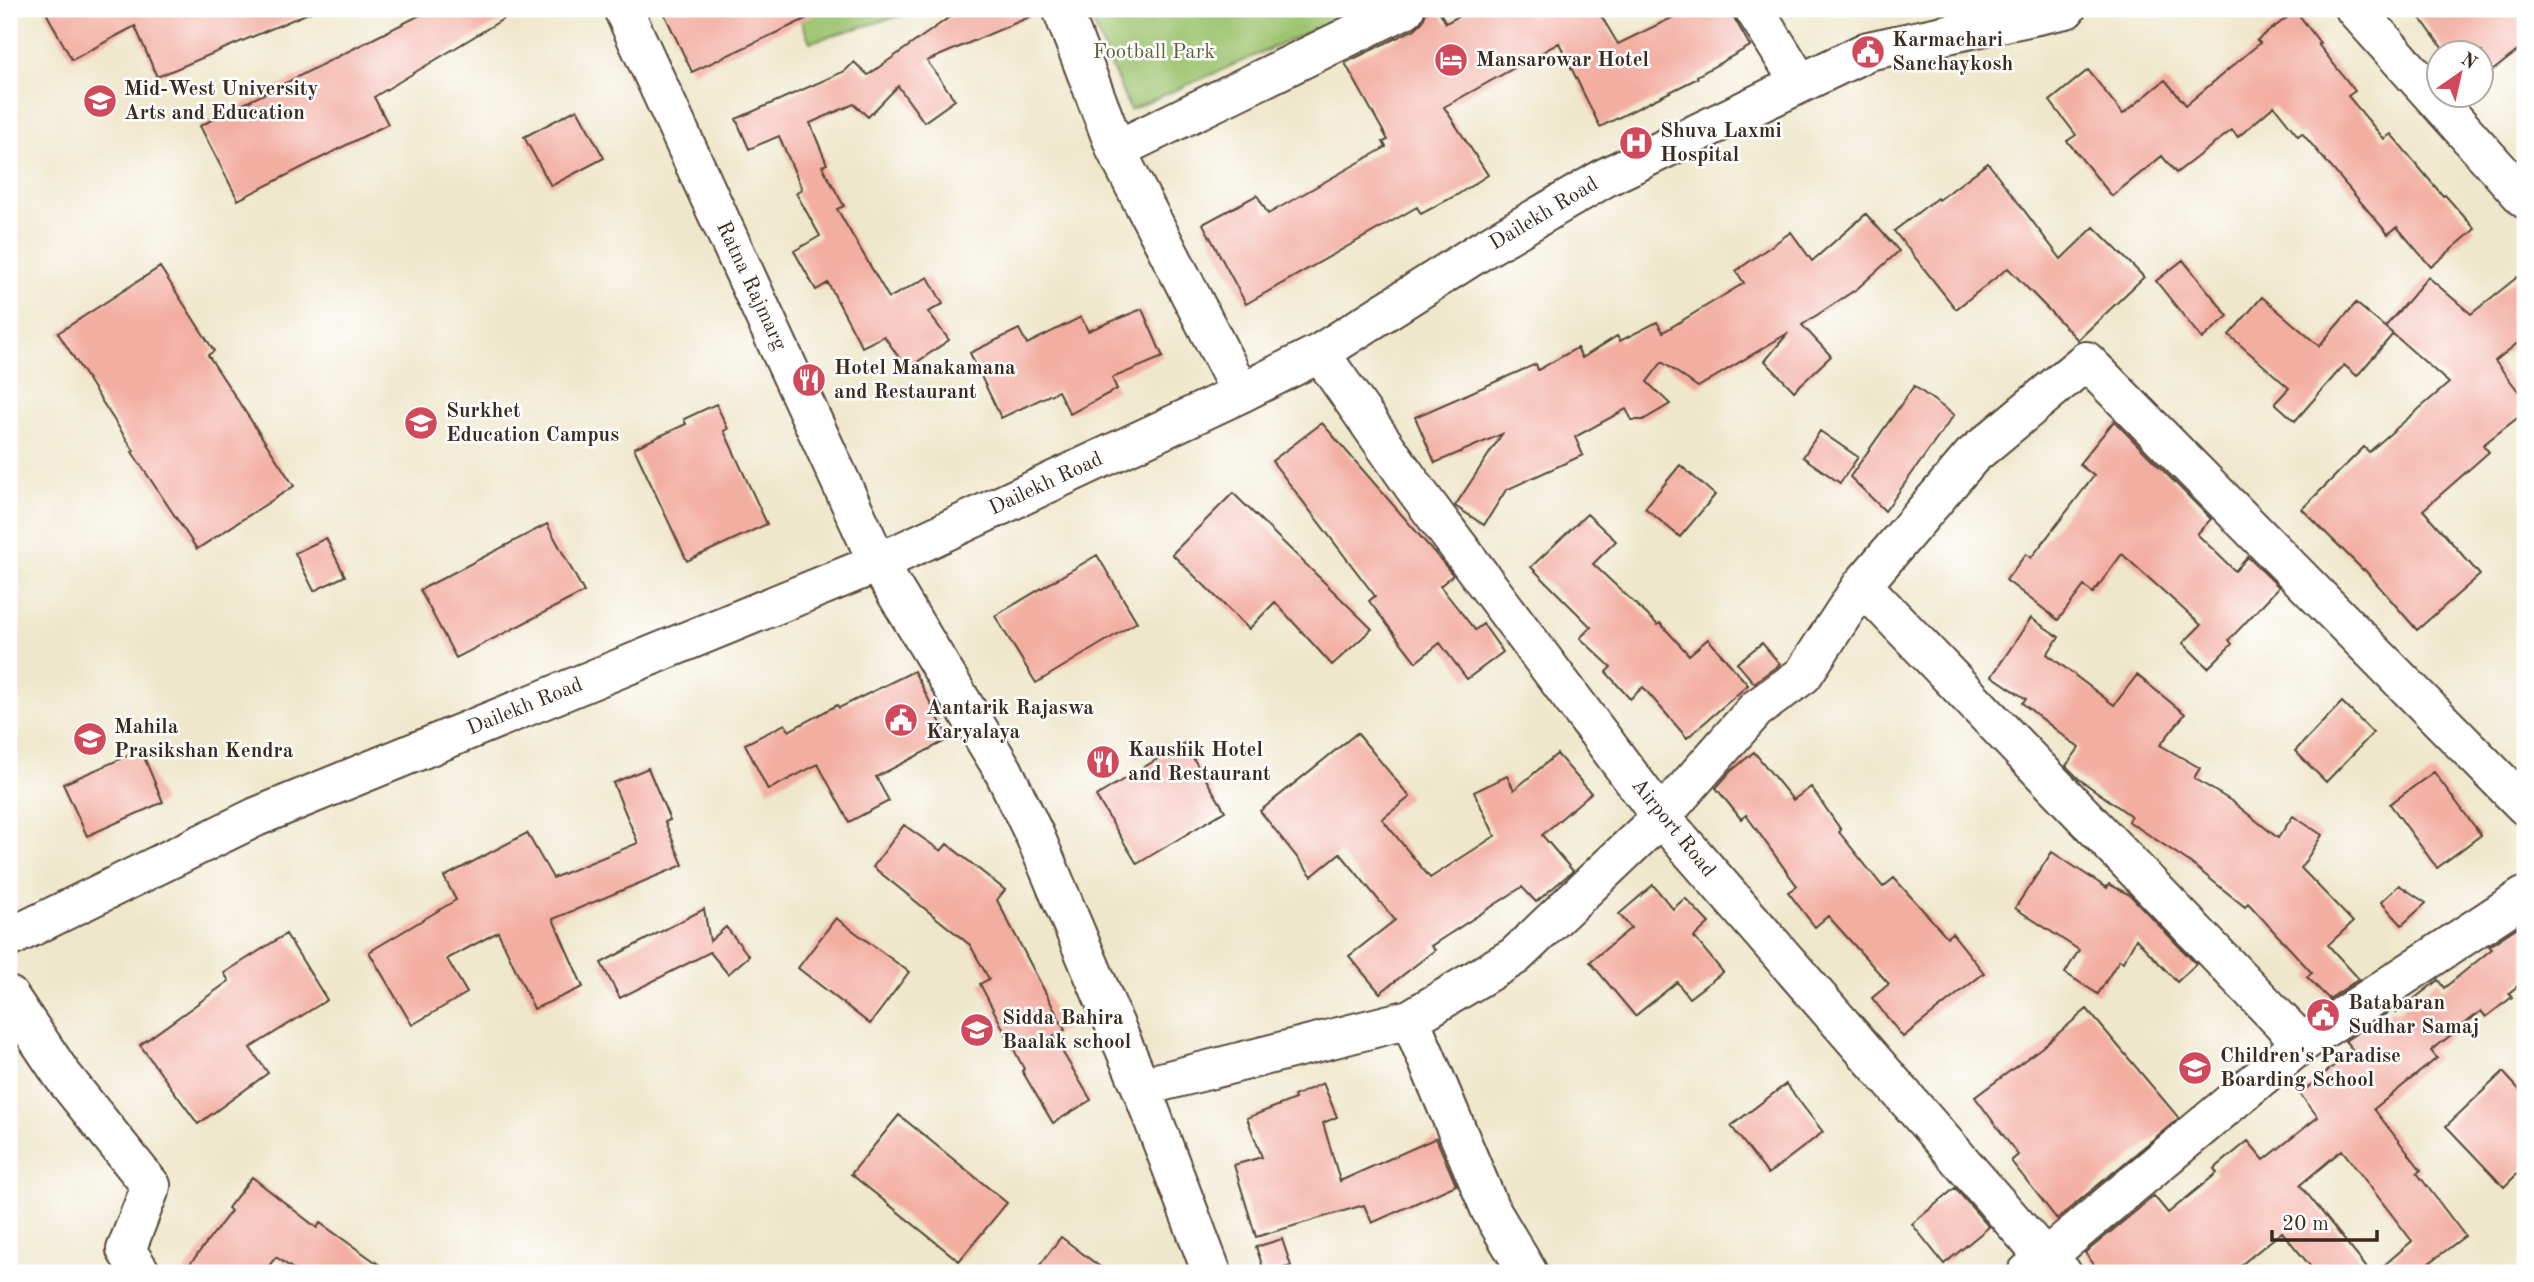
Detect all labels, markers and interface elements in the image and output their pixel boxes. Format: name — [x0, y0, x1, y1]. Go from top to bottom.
place label: Karmachari Sanchaykosh — [1892, 30, 2013, 75]
public building icon: Karmachari Sanchaykosh — [1849, 33, 1887, 71]
north arrow — [2426, 38, 2496, 108]
hotel icon: Mansarowar Hotel — [1432, 41, 1470, 79]
park label: Football Park — [1093, 42, 1215, 63]
place label: Mansarowar Hotel — [1476, 50, 1649, 71]
text: N — [2457, 50, 2480, 74]
place label: Mid-West University Arts and Education — [124, 79, 318, 124]
school or university icon: Mid-West University Arts and Education — [81, 82, 119, 120]
place label: Shuva Laxmi Hospital — [1660, 121, 1782, 166]
hospital icon: Shuva Laxmi Hospital — [1617, 124, 1655, 162]
street label: Dailekh Road — [1486, 173, 1602, 255]
street label: Ratna Rajmarg — [712, 218, 790, 354]
place label: Hotel Manakamana and Restaurant — [834, 358, 1016, 403]
restaurant icon: Hotel Manakamana and Restaurant — [790, 361, 828, 399]
place label: Surkhet Education Campus — [446, 401, 619, 446]
school or university icon: Surkhet Education Campus — [402, 404, 440, 442]
street label: Dailekh Road — [986, 449, 1106, 519]
street label: Dailekh Road — [464, 674, 586, 740]
place label: Aantarik Rajaswa Karyalaya — [926, 698, 1094, 743]
public building icon: Aantarik Rajaswa Karyalaya — [882, 701, 920, 739]
place label: Mahila Prasikshan Kendra — [114, 717, 294, 762]
school or university icon: Mahila Prasikshan Kendra — [71, 720, 109, 758]
place label: Kaushik Hotel and Restaurant — [1128, 740, 1271, 785]
restaurant icon: Kaushik Hotel and Restaurant — [1084, 743, 1122, 781]
street label: Airport Road — [1627, 775, 1719, 881]
place label: Batabaran Sudhar Samaj — [2348, 993, 2479, 1038]
public building icon: Batabaran Sudhar Samaj — [2304, 996, 2342, 1034]
place label: Sidda Bahira Baalak school — [1002, 1008, 1131, 1053]
school or university icon: Sidda Bahira Baalak school — [958, 1011, 996, 1049]
place label: Children's Paradise Boarding School — [2220, 1046, 2401, 1091]
school or university icon: Children's Paradise Boarding School — [2176, 1049, 2214, 1087]
scale bar — [2272, 1198, 2376, 1242]
text: 20 m — [2282, 1214, 2329, 1235]

